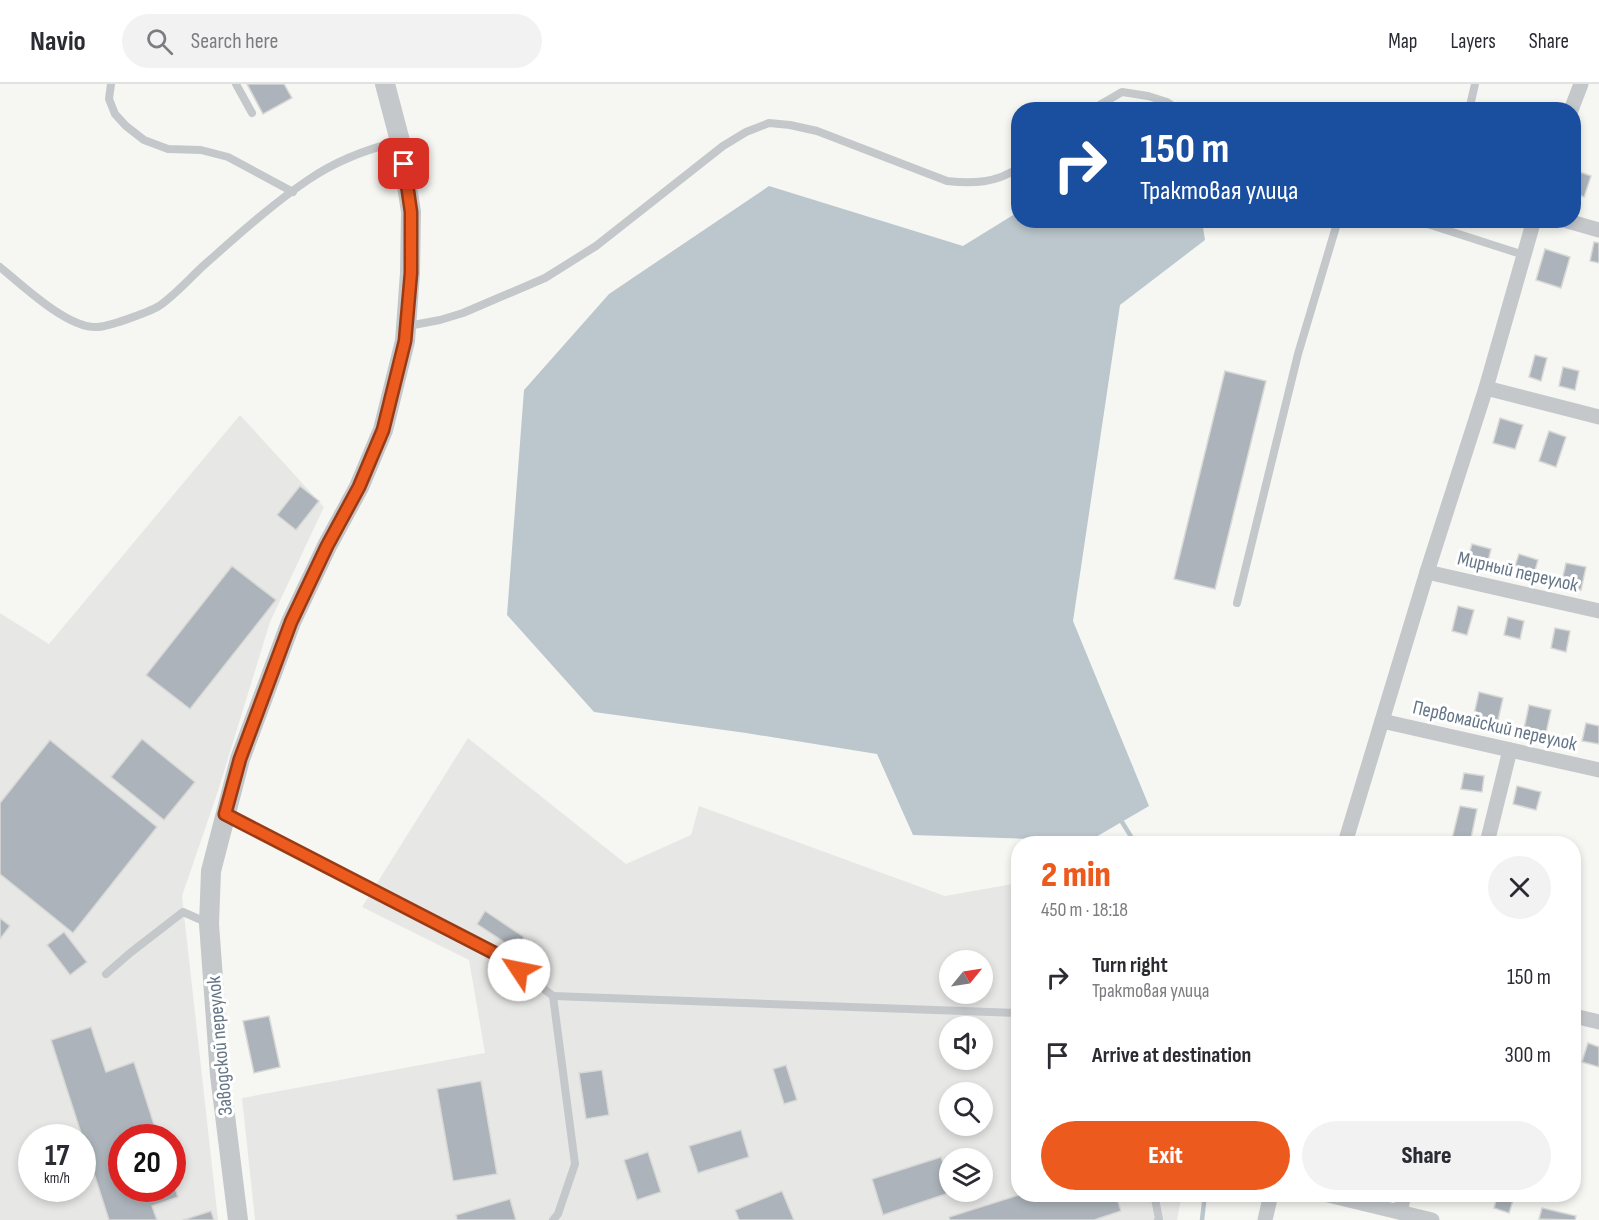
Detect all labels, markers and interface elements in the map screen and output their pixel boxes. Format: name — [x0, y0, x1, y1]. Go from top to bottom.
search box — [122, 14, 542, 68]
text: Navio — [30, 25, 86, 58]
icon: search — [143, 25, 176, 58]
text: Search here — [191, 28, 278, 55]
text: Map — [1388, 29, 1417, 54]
text: Layers — [1450, 29, 1496, 54]
text: Share — [1529, 29, 1569, 54]
text: 150 m — [1140, 124, 1229, 175]
icon: right — [1041, 126, 1119, 204]
pin — [378, 138, 429, 189]
icon: arrive — [387, 147, 420, 180]
text: Трактовая улица — [1140, 175, 1298, 207]
street label: Мирный переулок — [1455, 546, 1581, 598]
street label: Первомайский переулок — [1410, 695, 1580, 757]
text: 2 min — [1041, 854, 1111, 897]
button: close — [1488, 856, 1551, 919]
text: 450 m · 18:18 — [1041, 898, 1128, 922]
position arrow — [487, 938, 551, 1002]
north arrow — [939, 950, 993, 1004]
map controls — [939, 950, 993, 1202]
text: Turn right — [1092, 952, 1168, 979]
icon: right — [1041, 961, 1074, 994]
text: 150 m — [1507, 964, 1551, 991]
street label: Заводской переулок — [202, 975, 238, 1117]
text: Трактовая улица — [1092, 979, 1209, 1003]
button: sound — [939, 1016, 993, 1070]
icon: arrive — [1041, 1039, 1074, 1072]
text: Arrive at destination — [1092, 1042, 1251, 1069]
text: 300 m — [1505, 1042, 1551, 1069]
button: search — [939, 1082, 993, 1136]
button: Exit — [1041, 1121, 1290, 1190]
button: Share — [1302, 1121, 1551, 1190]
speed limit sign: 20 — [108, 1124, 186, 1202]
text: 17 — [45, 1138, 69, 1174]
button: layers — [939, 1148, 993, 1202]
text: km/h — [44, 1169, 70, 1188]

